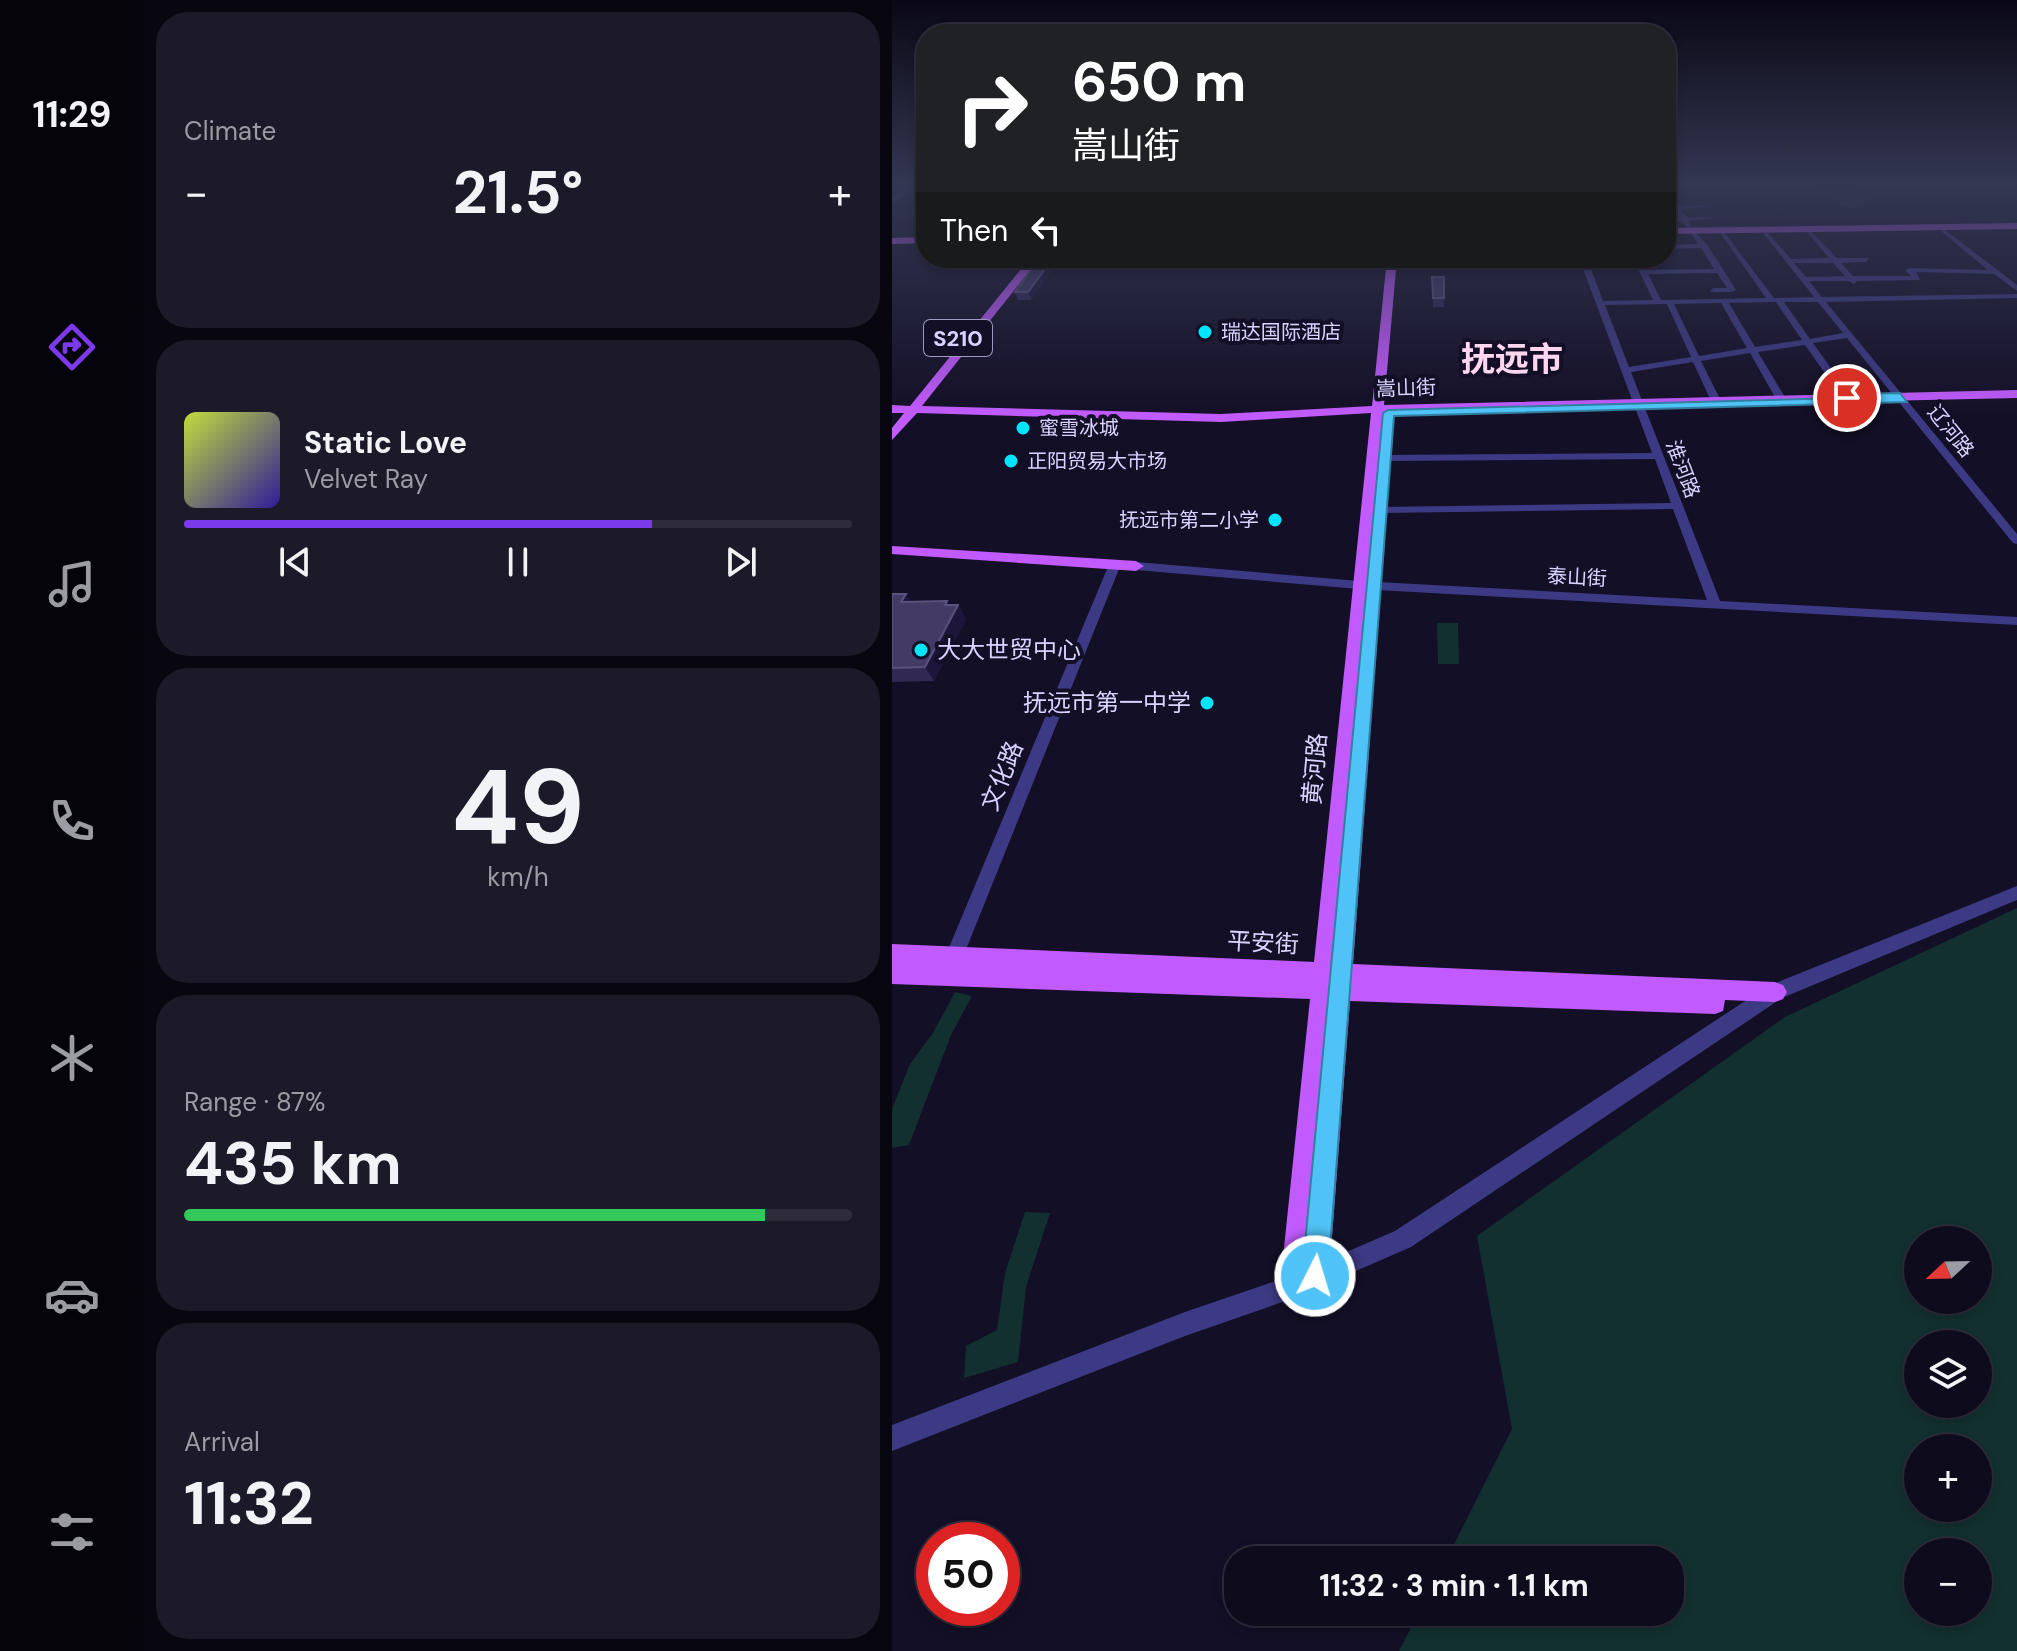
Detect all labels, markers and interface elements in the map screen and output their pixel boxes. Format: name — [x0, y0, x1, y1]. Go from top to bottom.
text: 650 m — [1072, 45, 1247, 118]
icon: right — [940, 56, 1044, 160]
text: 11:29 — [33, 91, 111, 138]
text: Climate — [184, 114, 276, 148]
text: 嵩山街 — [1072, 122, 1180, 169]
text: 21.5° — [453, 153, 583, 232]
text: − — [184, 164, 208, 222]
text: + — [828, 164, 852, 222]
icon: left — [1024, 208, 1068, 252]
text: Then — [940, 211, 1008, 250]
icon: directions — [44, 319, 100, 375]
place label: 瑞达国际酒店 — [1221, 319, 1341, 345]
road number: S210 — [924, 320, 992, 356]
marker: 瑞达国际酒店 — [1196, 323, 1214, 341]
district label: 抚远市 — [1461, 337, 1563, 382]
pin — [1813, 364, 1881, 432]
street label: 嵩山街 — [1376, 374, 1436, 402]
icon: arrive — [1825, 376, 1869, 420]
street label: 辽河路 — [1922, 400, 1980, 462]
place label: 蜜雪冰城 — [1039, 415, 1119, 441]
marker: 蜜雪冰城 — [1014, 419, 1032, 437]
text: Static Love — [304, 423, 467, 462]
street label: 淮河路 — [1660, 436, 1706, 502]
place label: 正阳贸易大市场 — [1027, 448, 1167, 474]
marker: 正阳贸易大市场 — [1002, 452, 1020, 470]
text: Velvet Ray — [304, 462, 428, 496]
place label: 抚远市第二小学 — [1119, 507, 1259, 533]
marker: 抚远市第二小学 — [1266, 511, 1284, 529]
icon: previous — [273, 540, 317, 584]
icon: pause — [496, 540, 540, 584]
icon: next — [719, 540, 763, 584]
icon: music — [44, 556, 100, 612]
street label: 泰山街 — [1546, 562, 1608, 592]
place label: 大大世贸中心 — [937, 634, 1081, 665]
marker: 大大世贸中心 — [912, 641, 930, 659]
place label: 抚远市第一中学 — [1023, 687, 1191, 718]
marker: 抚远市第一中学 — [1198, 694, 1216, 712]
street label: 黄河路 — [1296, 732, 1333, 806]
street label: 文化路 — [974, 737, 1029, 815]
text: 49 — [451, 740, 585, 875]
icon: phone — [44, 793, 100, 849]
text: km/h — [487, 860, 549, 894]
street label: 平安街 — [1226, 925, 1300, 960]
icon: climate — [44, 1030, 100, 1086]
text: Range · 87% — [184, 1085, 325, 1119]
text: 435 km — [184, 1124, 402, 1203]
north arrow — [1904, 1226, 1992, 1314]
map controls — [1904, 1226, 1992, 1626]
position arrow — [1273, 1234, 1357, 1318]
icon: car — [44, 1267, 100, 1323]
button: layers — [1904, 1330, 1992, 1418]
text: Arrival — [184, 1425, 260, 1459]
button: + — [1904, 1434, 1992, 1522]
text: 11:32 — [184, 1464, 314, 1543]
icon: filters — [44, 1504, 100, 1560]
speed limit sign: 50 — [916, 1522, 1020, 1626]
button: − — [1904, 1538, 1992, 1626]
text: 11:32 · 3 min · 1.1 km — [1319, 1566, 1589, 1605]

